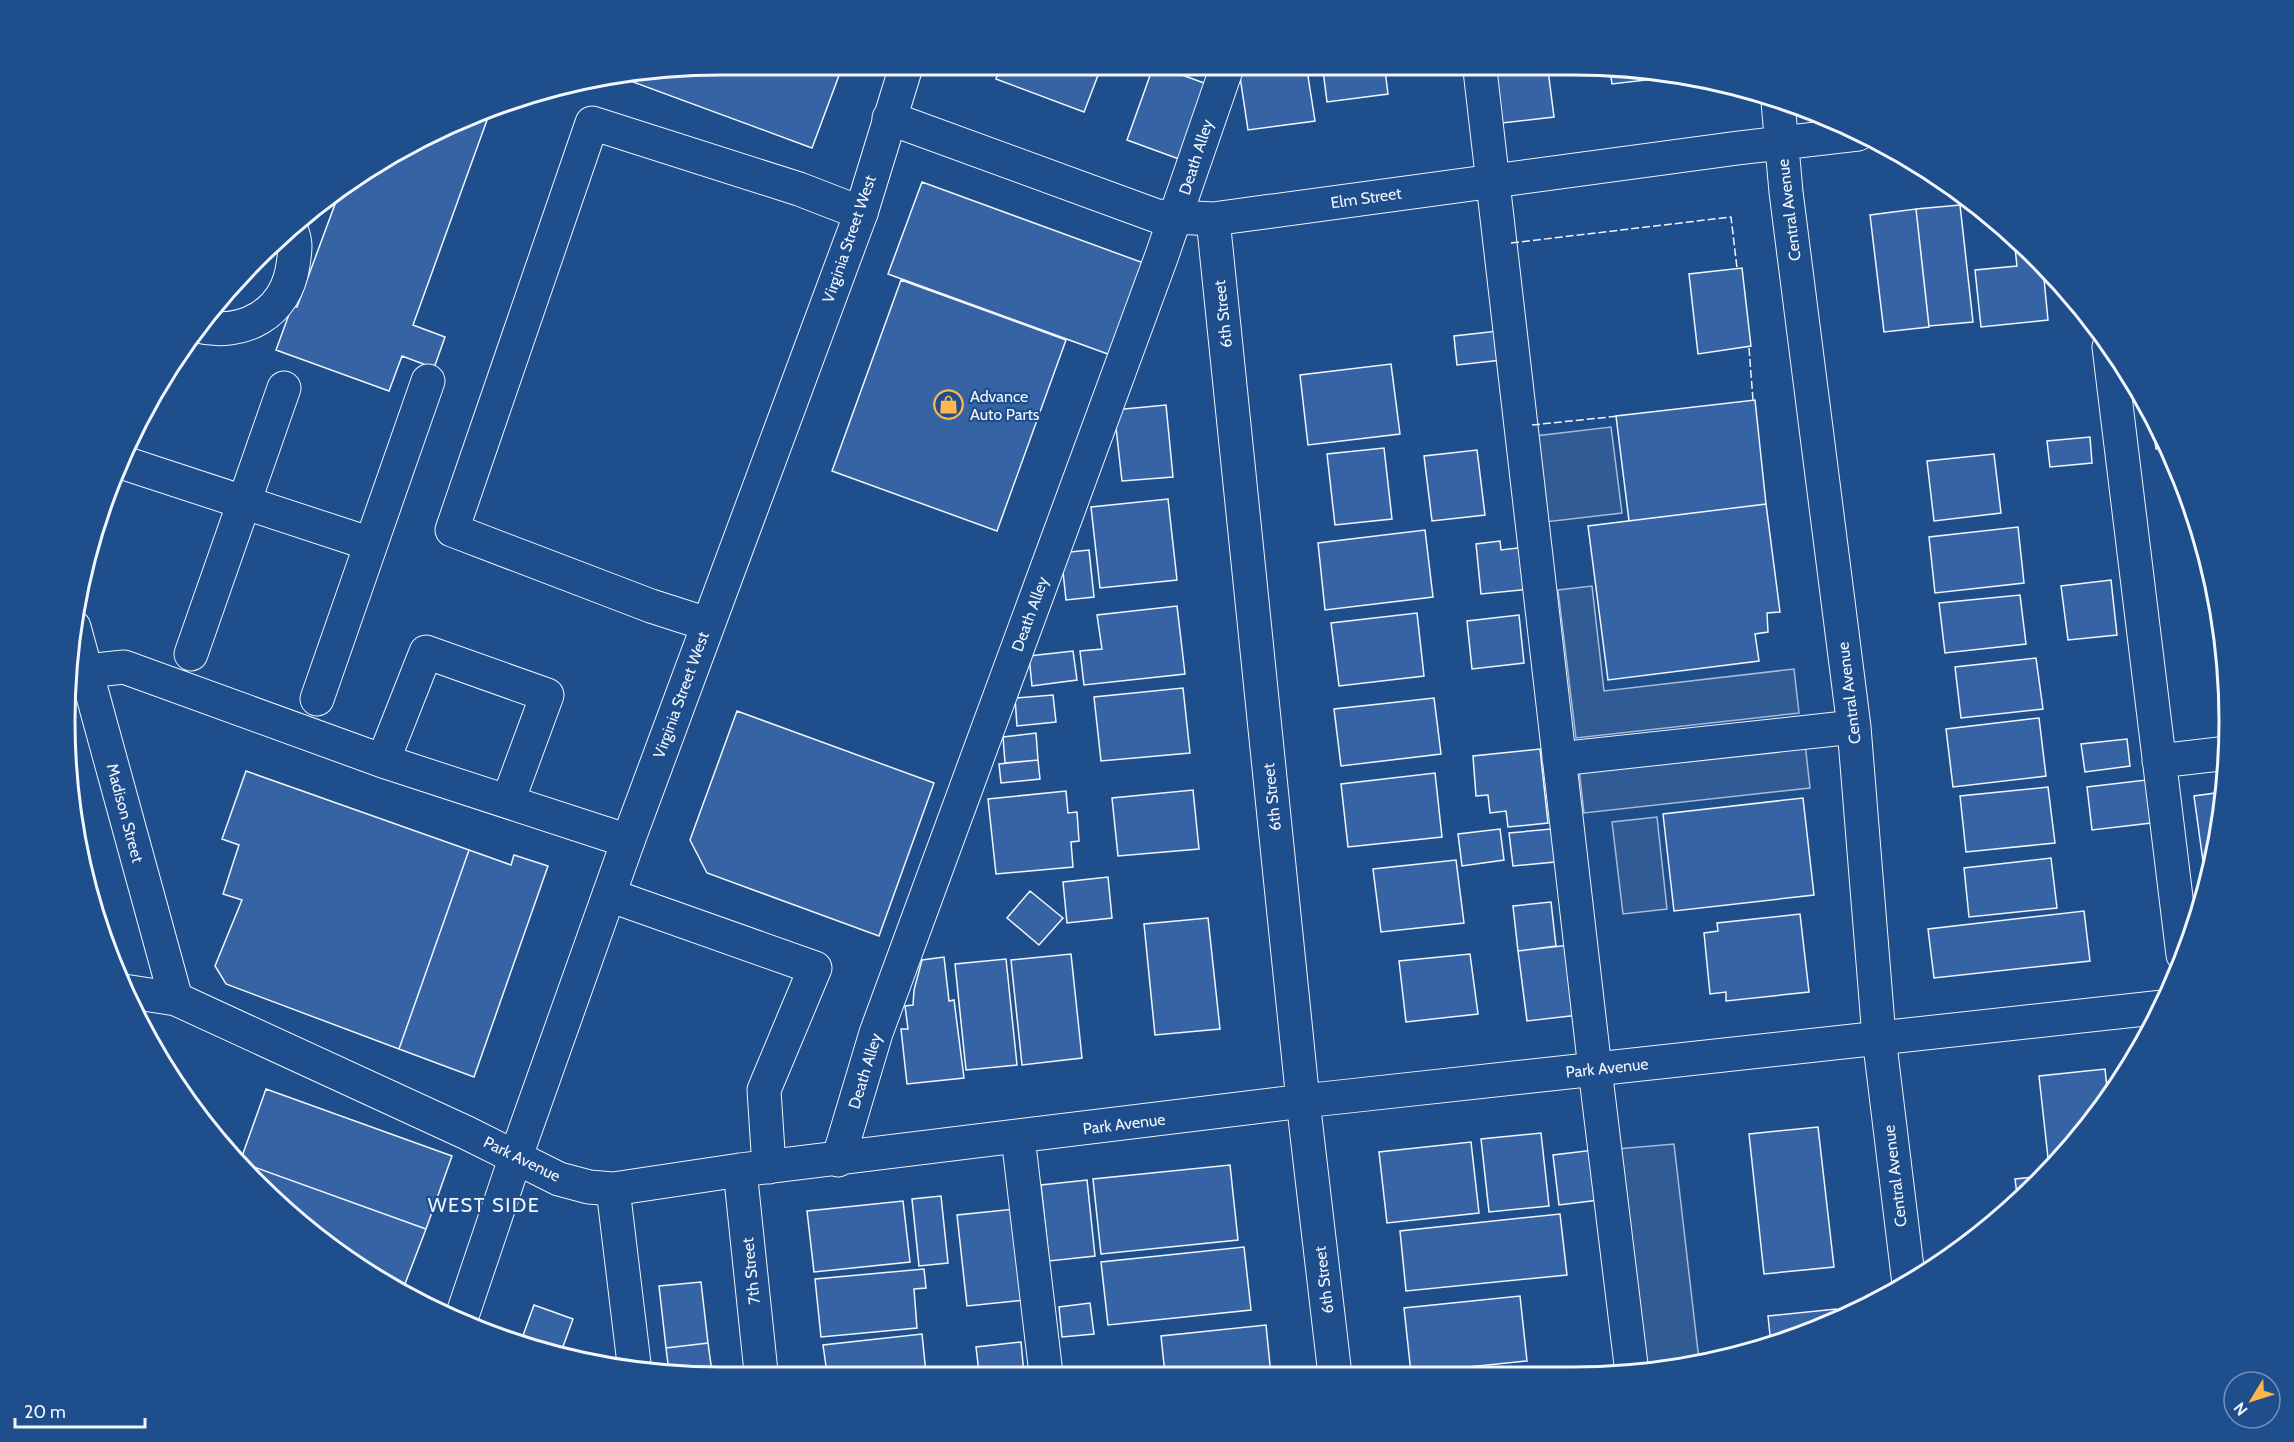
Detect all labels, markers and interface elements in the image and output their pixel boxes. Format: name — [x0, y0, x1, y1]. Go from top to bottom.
street label: Death Alley — [1175, 117, 1217, 197]
street label: Central Avenue — [1773, 158, 1805, 262]
street label: Virginia Street West — [818, 172, 880, 305]
street label: Elm Street — [1329, 184, 1403, 212]
street label: 6th Street — [1210, 279, 1236, 349]
place label: Advance Auto Parts — [970, 387, 1040, 424]
shop icon: Advance Auto Parts — [933, 389, 965, 421]
street label: Death Alley — [1008, 574, 1052, 654]
street label: Virginia Street West — [649, 628, 713, 761]
street label: Central Avenue — [1833, 641, 1865, 745]
street label: Madison Street — [103, 761, 148, 865]
street label: 6th Street — [1259, 762, 1285, 832]
street label: Death Alley — [844, 1031, 886, 1111]
street label: Park Avenue — [1565, 1054, 1649, 1082]
street label: Park Avenue — [1082, 1110, 1166, 1138]
street label: Central Avenue — [1879, 1124, 1911, 1228]
street label: Park Avenue — [480, 1132, 564, 1186]
district label: WEST SIDE — [428, 1193, 540, 1217]
street label: 7th Street — [738, 1236, 764, 1305]
street label: 6th Street — [1310, 1245, 1338, 1315]
north arrow — [2222, 1370, 2282, 1430]
scale bar — [15, 1391, 146, 1429]
text: N — [2230, 1399, 2252, 1419]
text: 20 m — [24, 1401, 66, 1423]

